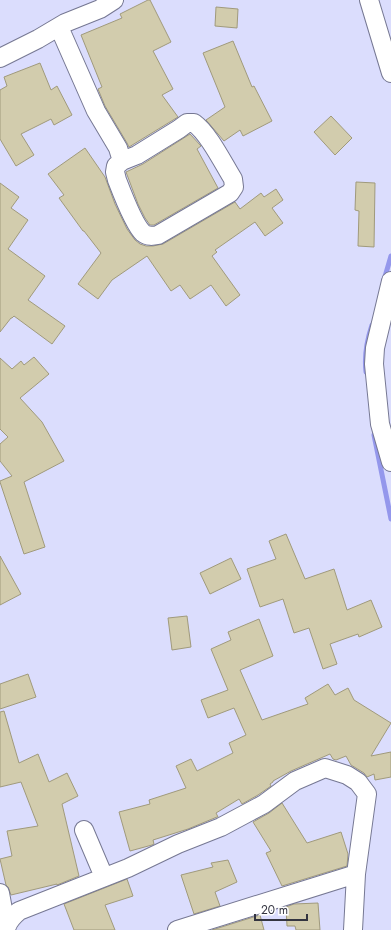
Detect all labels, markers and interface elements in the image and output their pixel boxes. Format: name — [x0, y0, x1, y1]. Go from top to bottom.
scale bar — [255, 896, 307, 922]
text: 20 m — [261, 901, 288, 919]

